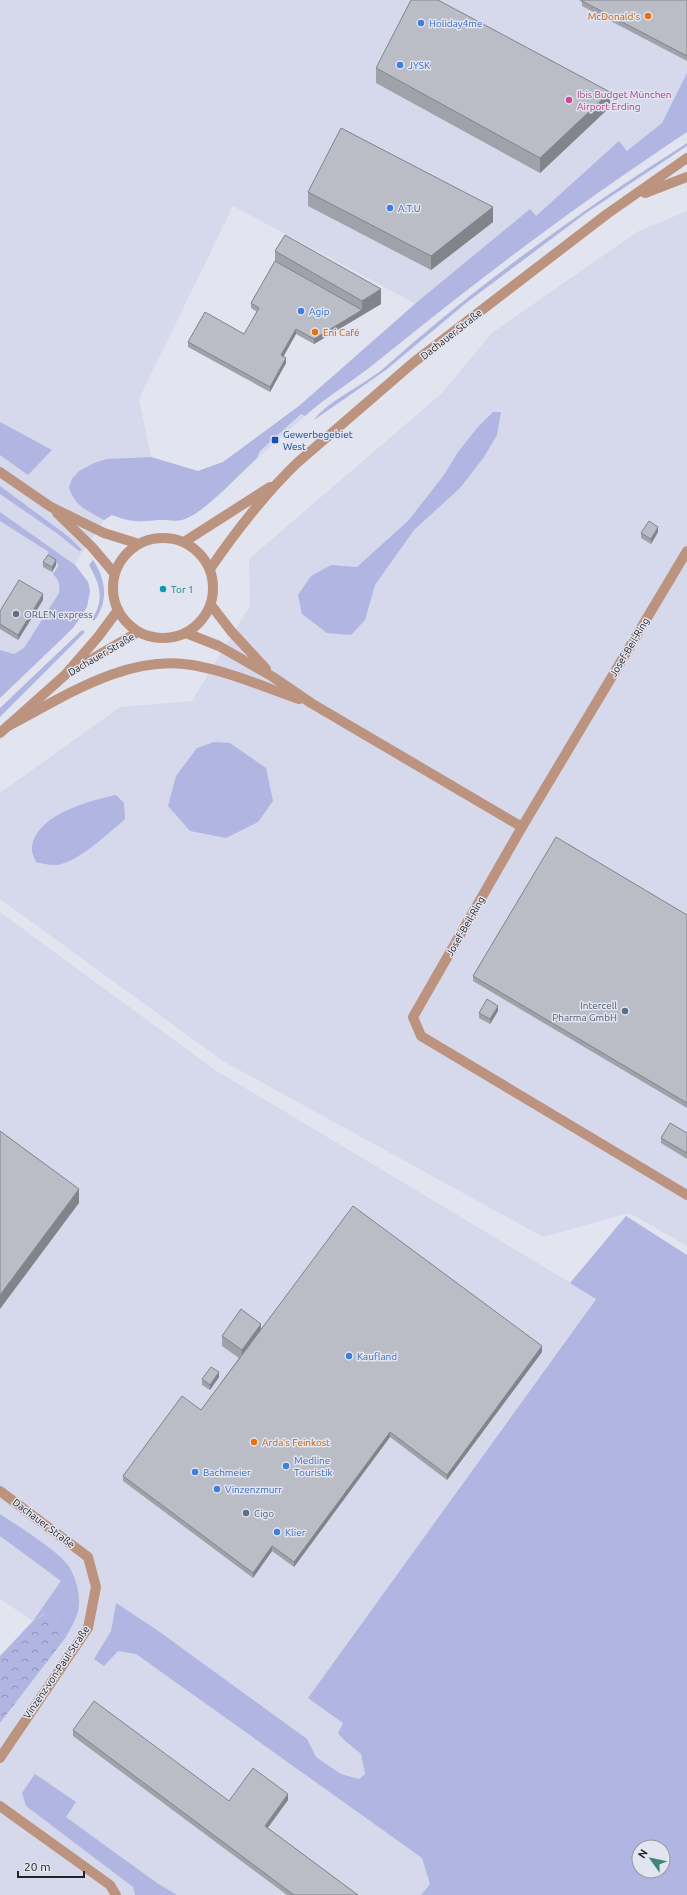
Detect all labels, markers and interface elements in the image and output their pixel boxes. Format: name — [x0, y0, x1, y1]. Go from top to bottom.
place label: McDonald's — [588, 11, 640, 22]
marker: McDonald's — [643, 11, 653, 21]
marker: Holiday4me — [416, 18, 426, 28]
place label: Holiday4me — [429, 18, 482, 29]
marker: JYSK — [395, 60, 405, 70]
place label: JYSK — [408, 60, 430, 71]
place label: Ibis Budget München Airport Erding — [577, 89, 672, 112]
marker: Ibis Budget München Airport Erding — [564, 95, 574, 105]
marker: A.T.U — [385, 203, 395, 213]
place label: A.T.U — [398, 203, 421, 214]
marker: Agip — [296, 306, 306, 316]
place label: Agip — [309, 306, 330, 317]
street label: Dachauer Straße — [419, 307, 484, 362]
marker: Eni Café — [310, 327, 320, 337]
place label: Eni Café — [323, 327, 360, 338]
place label: Gewerbegebiet West — [283, 429, 353, 452]
marker: Gewerbegebiet West — [270, 435, 280, 445]
marker: Tor 1 — [158, 584, 168, 594]
place label: Tor 1 — [171, 584, 194, 595]
marker: ORLEN express — [11, 609, 21, 619]
place label: ORLEN express — [24, 609, 93, 620]
street label: Josef-Beil-Ring — [607, 616, 651, 679]
street label: Dachauer Straße — [66, 631, 136, 678]
street label: Josef-Beil-Ring — [444, 894, 487, 958]
place label: Intercell Pharma GmbH — [552, 1000, 617, 1023]
marker: Intercell Pharma GmbH — [620, 1006, 630, 1016]
marker: Kaufland — [344, 1351, 354, 1361]
place label: Kaufland — [357, 1351, 397, 1362]
marker: Arda's Feinkost — [249, 1437, 259, 1447]
place label: Arda's Feinkost — [262, 1437, 330, 1448]
place label: Medline Touristik — [294, 1455, 333, 1478]
marker: Medline Touristik — [281, 1461, 291, 1471]
marker: Bachmeier — [190, 1467, 200, 1477]
place label: Bachmeier — [203, 1467, 251, 1478]
marker: Vinzenzmurr — [212, 1484, 222, 1494]
place label: Vinzenzmurr — [225, 1484, 282, 1495]
street label: Dachauer Straße — [11, 1497, 77, 1550]
marker: Cigo — [241, 1508, 251, 1518]
place label: Cigo — [254, 1508, 274, 1519]
marker: Klier — [272, 1527, 282, 1537]
place label: Klier — [285, 1527, 306, 1538]
street label: Vinzenz-von-Paul-Straße — [21, 1624, 92, 1721]
north arrow — [631, 1839, 671, 1879]
text: N — [635, 1847, 650, 1860]
scale bar — [18, 1853, 84, 1879]
text: 20 m — [24, 1860, 51, 1873]

